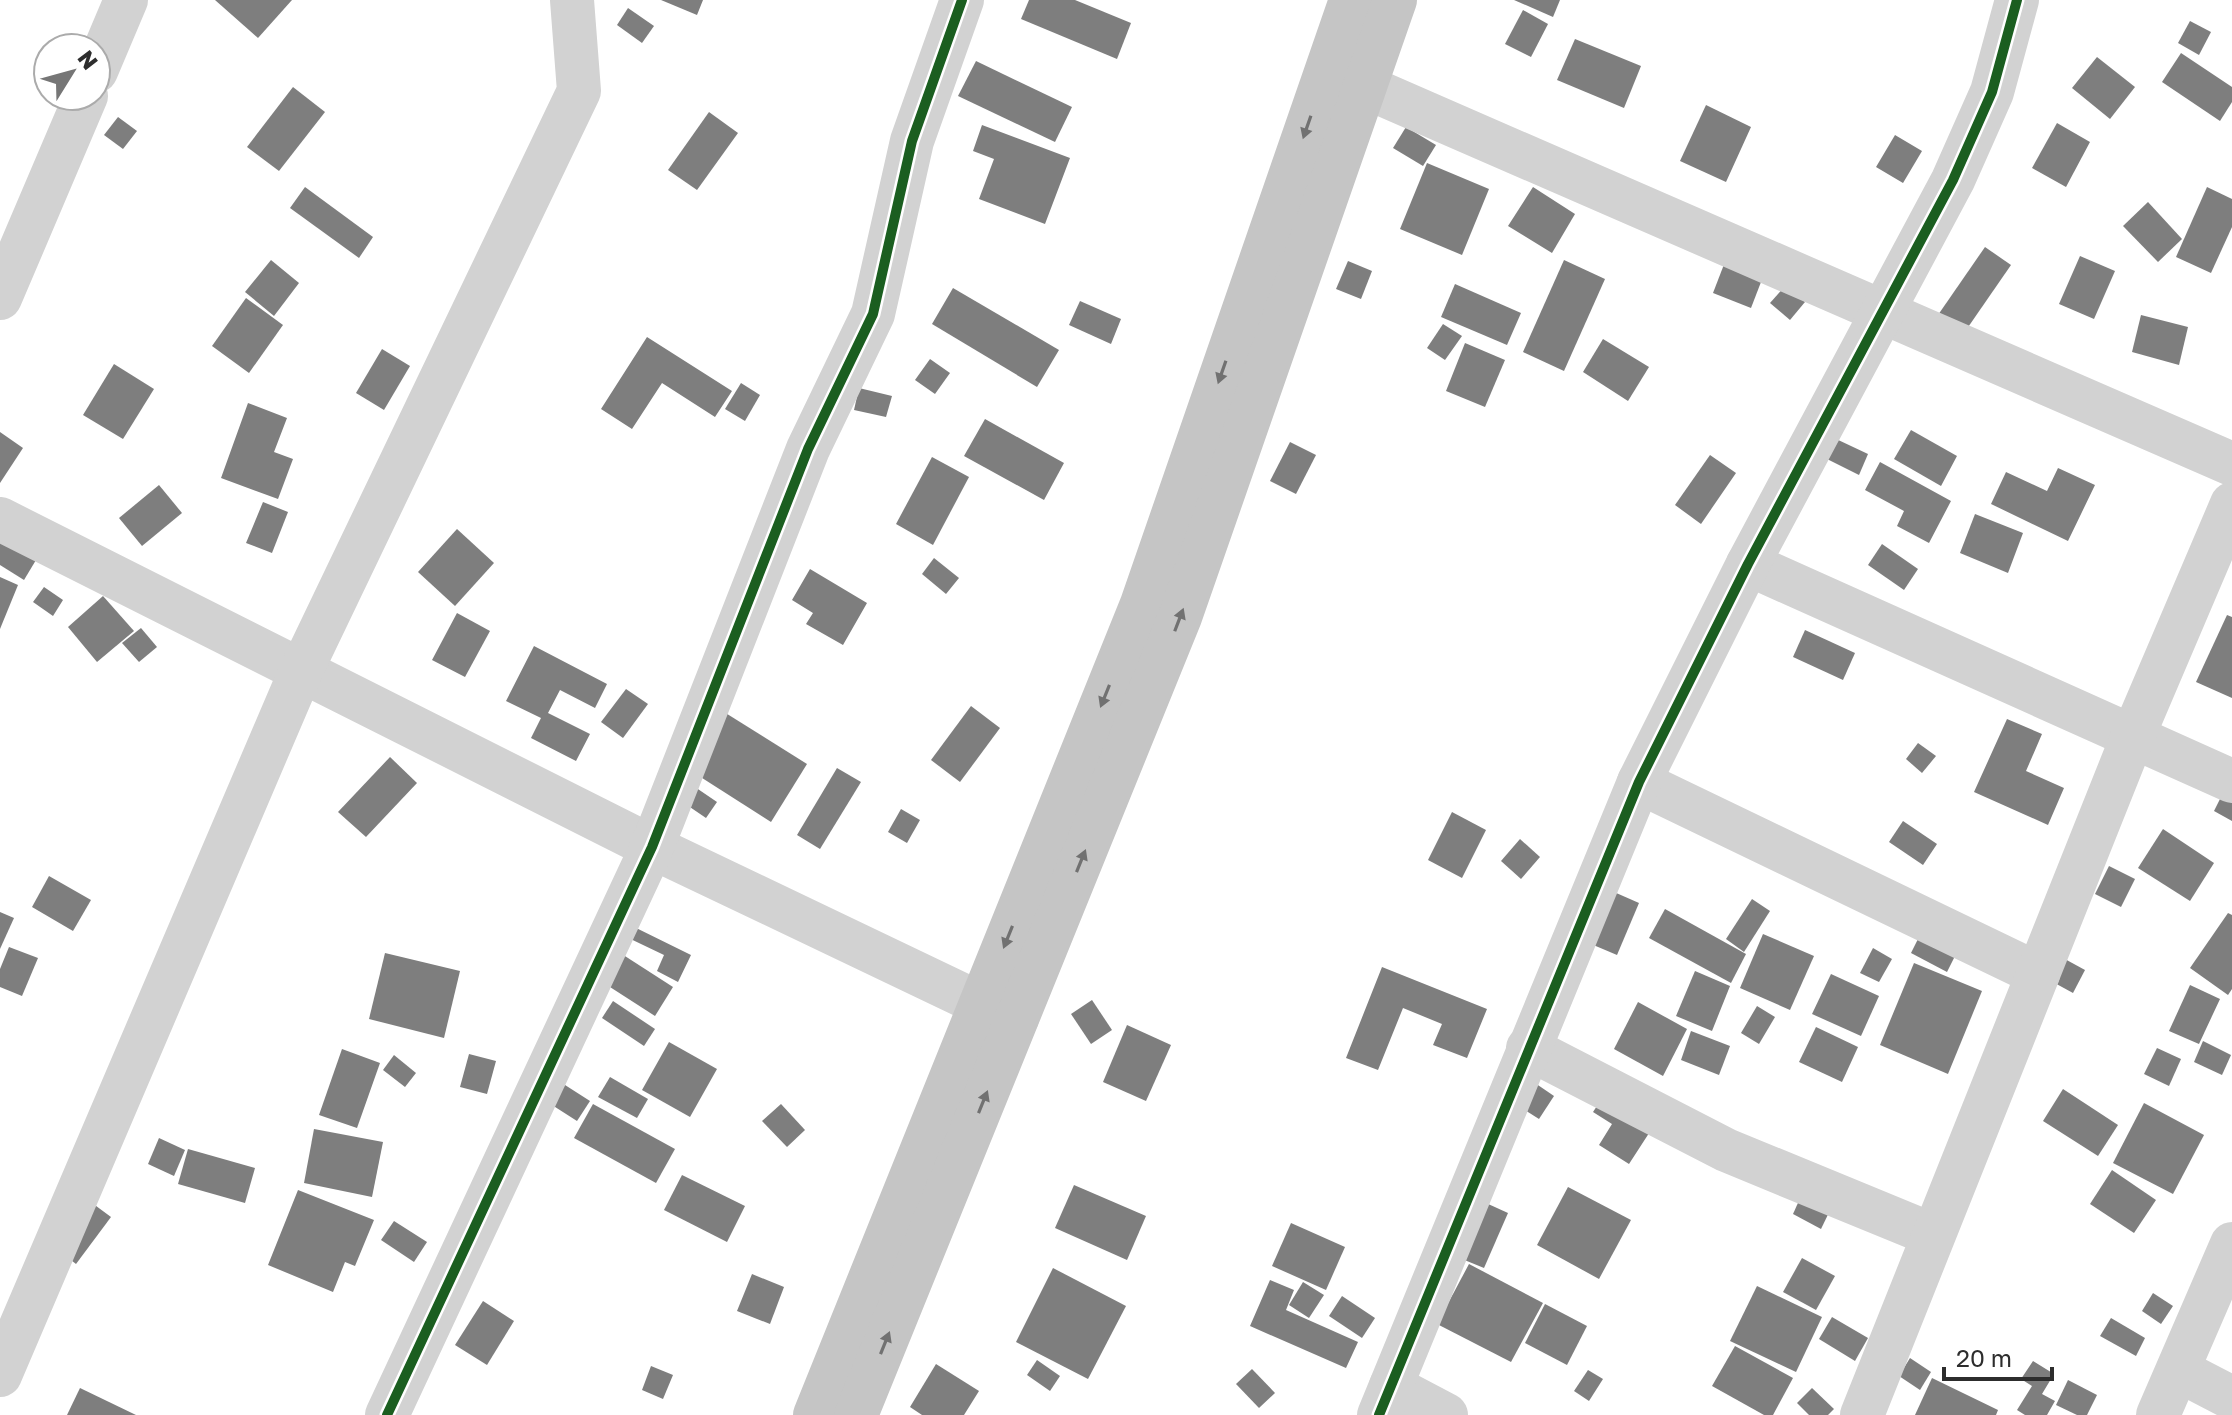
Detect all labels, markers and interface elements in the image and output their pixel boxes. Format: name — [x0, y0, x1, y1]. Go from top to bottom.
north arrow — [32, 32, 112, 112]
text: N — [73, 45, 104, 74]
one-way arrow — [1301, 115, 1313, 139]
one-way arrow — [1216, 361, 1228, 385]
one-way arrow — [1173, 608, 1186, 632]
one-way arrow — [1099, 684, 1112, 708]
one-way arrow — [1075, 849, 1088, 873]
one-way arrow — [1001, 925, 1014, 949]
one-way arrow — [977, 1090, 990, 1114]
one-way arrow — [879, 1331, 892, 1355]
scale bar — [1944, 1331, 2052, 1381]
text: 20 m — [1956, 1343, 2012, 1372]

